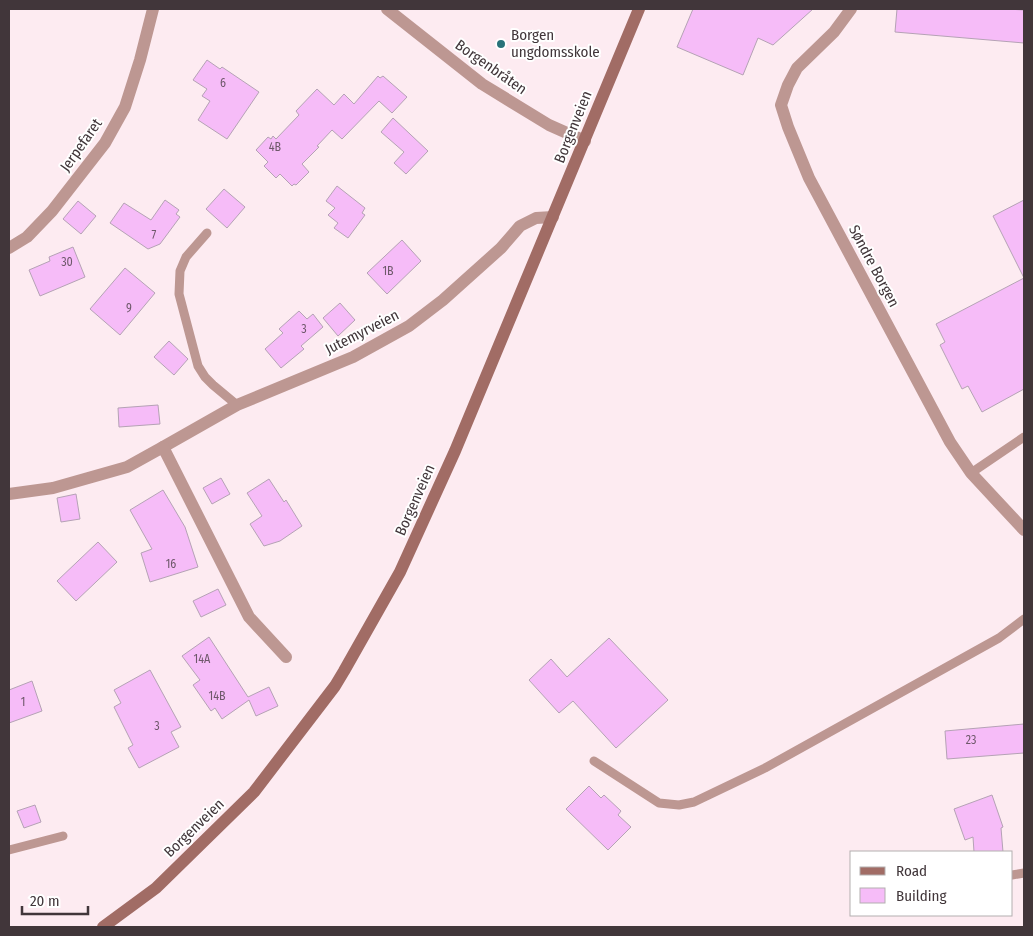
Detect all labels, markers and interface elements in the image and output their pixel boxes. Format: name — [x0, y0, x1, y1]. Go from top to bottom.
place label: Borgen ungdomsskole — [511, 26, 600, 61]
street label: Borgenbråten — [452, 36, 530, 98]
marker: Borgen ungdomsskole — [495, 38, 507, 50]
house number: 6 — [220, 76, 226, 90]
street label: Borgenveien — [550, 88, 596, 166]
street label: Jerpefaret — [56, 115, 106, 175]
house number: 4B — [269, 140, 282, 154]
street label: Søndre Borgen — [845, 222, 903, 310]
house number: 7 — [152, 228, 157, 242]
house number: 30 — [61, 255, 73, 269]
house number: 1B — [382, 264, 394, 278]
house number: 9 — [126, 301, 132, 315]
street label: Jutemyrveien — [322, 306, 402, 358]
house number: 3 — [301, 322, 307, 336]
street label: Borgenveien — [391, 462, 439, 538]
house number: 16 — [166, 557, 176, 571]
house number: 14A — [194, 652, 211, 666]
house number: 14B — [208, 689, 226, 703]
house number: 1 — [21, 695, 25, 709]
house number: 3 — [154, 719, 160, 733]
house number: 23 — [966, 733, 976, 747]
street label: Borgenveien — [160, 795, 228, 861]
legend — [850, 851, 1013, 916]
text: Road — [896, 862, 927, 880]
scale bar — [22, 884, 89, 916]
text: Building — [896, 887, 947, 905]
text: 20 m — [30, 892, 60, 910]

